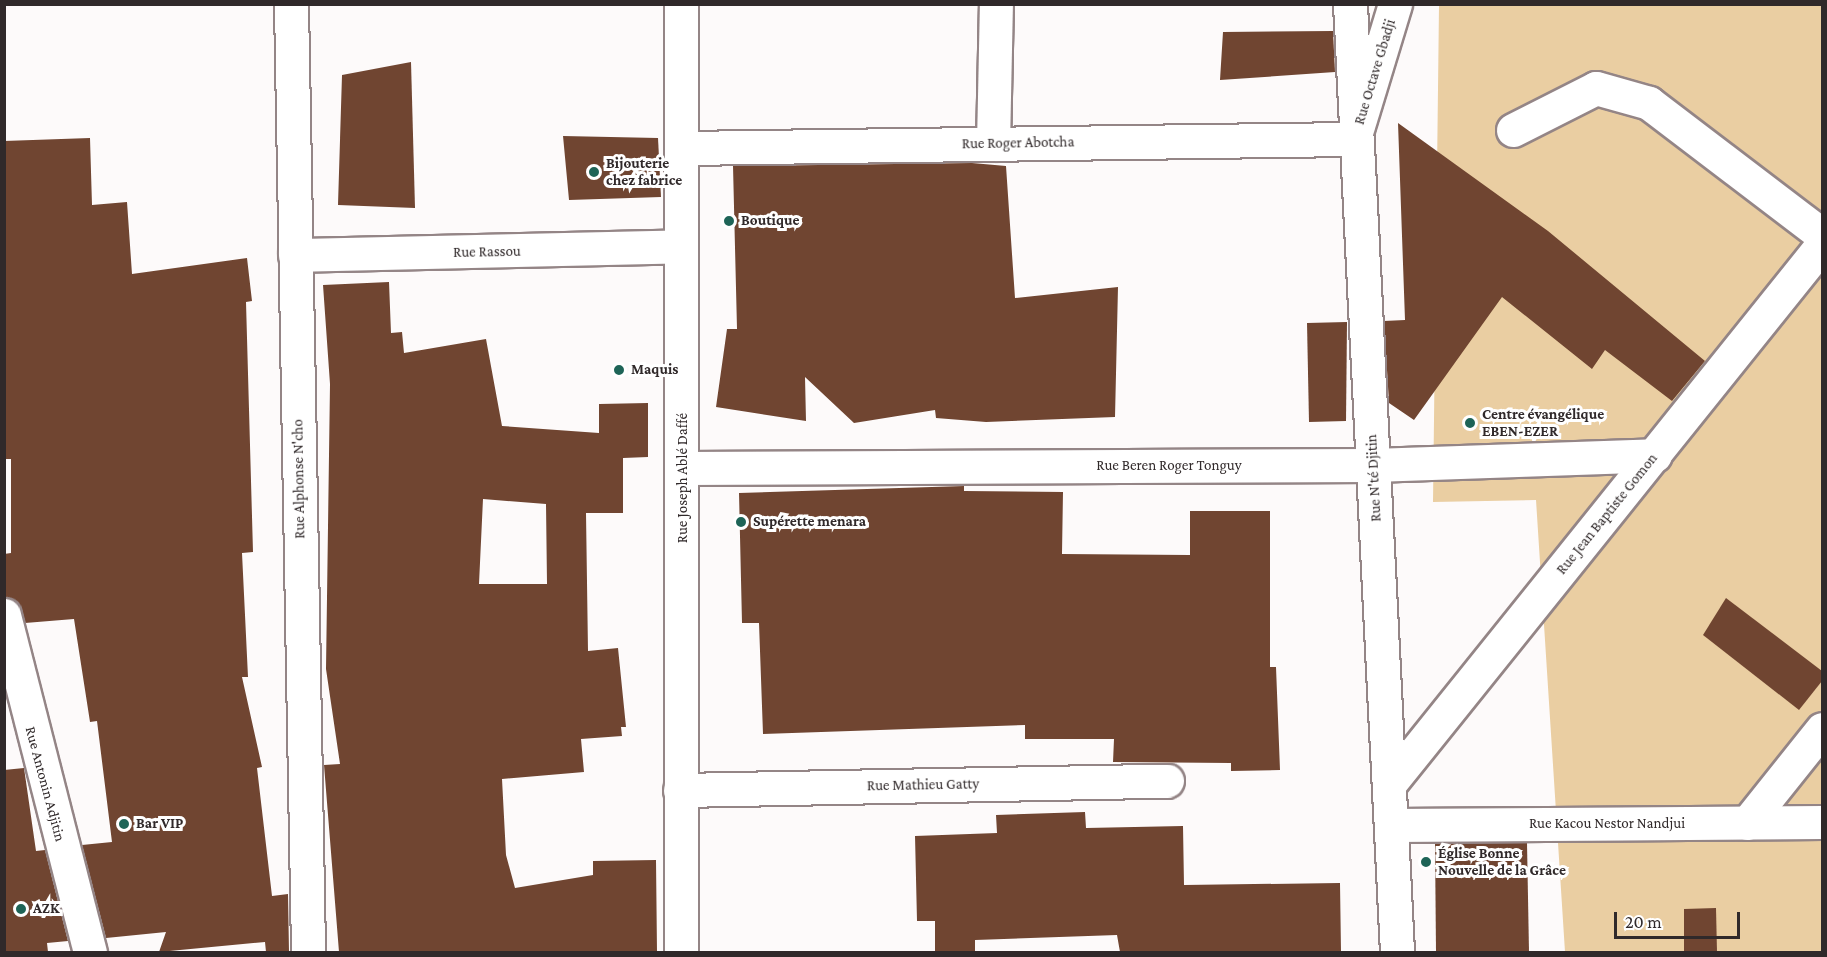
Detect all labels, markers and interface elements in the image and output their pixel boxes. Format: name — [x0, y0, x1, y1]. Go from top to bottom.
street label: Rue Octave Gbadji — [1350, 17, 1400, 127]
street label: Rue Roger Abotcha — [962, 133, 1074, 153]
place label: Bijouterie chez fabrice — [606, 154, 682, 189]
marker: Bijouterie chez fabrice — [587, 165, 601, 179]
place label: Boutique — [741, 212, 799, 230]
marker: Boutique — [722, 214, 736, 228]
street label: Rue Rassou — [453, 242, 521, 262]
place label: Maquis — [631, 361, 678, 379]
marker: Maquis — [612, 363, 626, 377]
place label: Centre évangélique EBEN-EZER — [1482, 405, 1604, 440]
street label: Rue Joseph Ablé Daffé — [674, 413, 692, 543]
marker: Centre évangélique EBEN-EZER — [1463, 416, 1477, 430]
street label: Rue Alphonse N'cho — [289, 419, 309, 539]
street label: Rue N'té Djitin — [1363, 434, 1385, 522]
street label: Rue Jean Baptiste Gomon — [1553, 450, 1661, 578]
street label: Rue Beren Roger Tonguy — [1096, 457, 1242, 475]
place label: Supérette menara — [753, 513, 866, 531]
marker: Supérette menara — [734, 515, 748, 529]
street label: Rue Antonin Adjitin — [21, 725, 69, 843]
street label: Rue Mathieu Gatty — [867, 775, 979, 795]
place label: Bar VIP — [136, 815, 183, 833]
street label: Rue Kacou Nestor Nandjui — [1529, 815, 1685, 833]
marker: Bar VIP — [117, 817, 131, 831]
place label: Église Bonne Nouvelle de la Grâce — [1438, 844, 1566, 879]
marker: Église Bonne Nouvelle de la Grâce — [1419, 855, 1433, 869]
place label: AZK — [33, 900, 60, 918]
scale bar — [1617, 900, 1743, 938]
marker: AZK — [14, 902, 28, 916]
text: 20 m — [1625, 912, 1662, 932]

